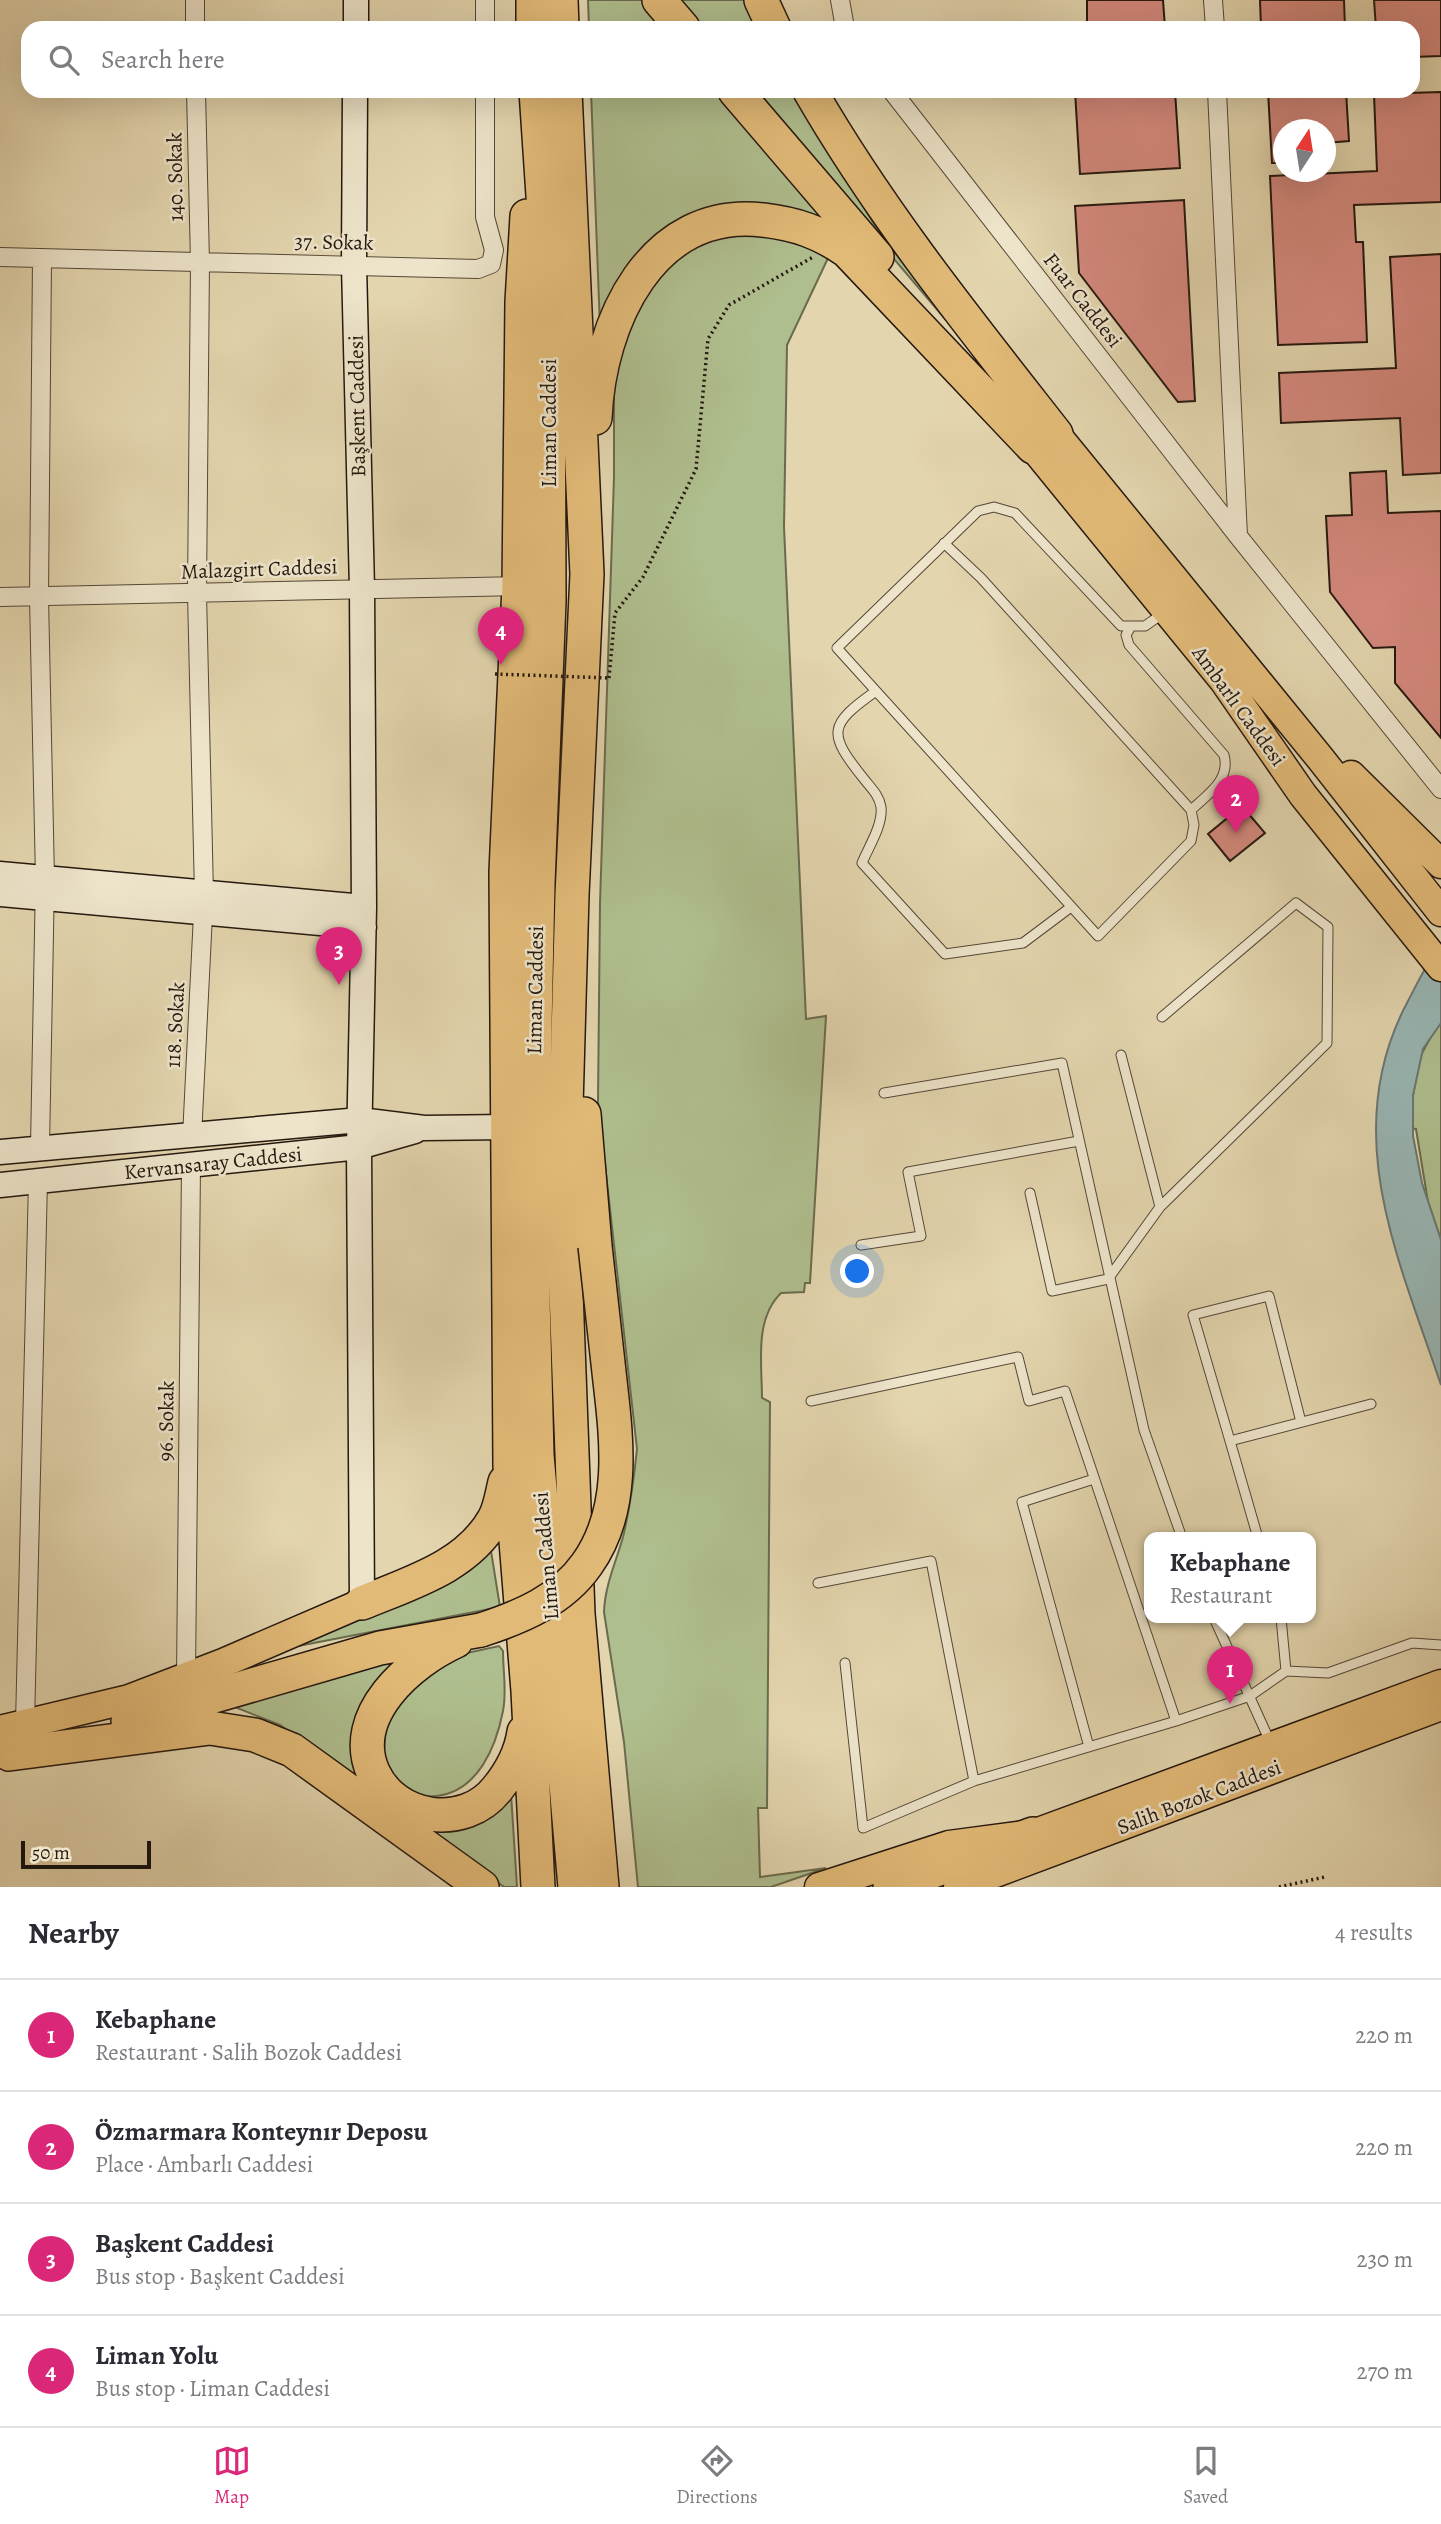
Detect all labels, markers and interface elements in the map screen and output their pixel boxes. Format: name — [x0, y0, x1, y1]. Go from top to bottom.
search box — [21, 21, 1420, 98]
icon: search — [45, 41, 83, 79]
text: Search here — [101, 42, 225, 77]
north arrow — [1273, 119, 1336, 182]
street label: 140. Sokak — [160, 131, 190, 222]
street label: 37. Sokak — [294, 227, 374, 257]
street label: Fuar Caddesi — [1037, 247, 1129, 353]
street label: Başkent Caddesi — [342, 335, 372, 477]
street label: Liman Caddesi — [535, 359, 563, 487]
street label: Malazgirt Caddesi — [180, 552, 338, 586]
pin: 4 — [478, 607, 524, 665]
street label: Ambarlı Caddesi — [1185, 639, 1292, 772]
pin: 2 — [1213, 775, 1259, 833]
street label: Liman Caddesi — [520, 925, 550, 1055]
pin: 3 — [316, 927, 362, 985]
street label: 118. Sokak — [159, 981, 191, 1069]
street label: Kervansaray Caddesi — [123, 1140, 303, 1186]
your location — [840, 1254, 874, 1288]
street label: 96. Sokak — [151, 1380, 181, 1462]
street label: Liman Caddesi — [526, 1491, 566, 1621]
popup — [1144, 1532, 1316, 1623]
text: Kebaphane — [1169, 1545, 1291, 1580]
text: Restaurant — [1169, 1580, 1273, 1611]
pin: 1 — [1207, 1646, 1253, 1704]
street label: Salih Bozok Caddesi — [1113, 1753, 1285, 1841]
scale bar — [21, 1838, 150, 1870]
text: 50 m — [32, 1840, 70, 1866]
text: Nearby — [28, 1913, 119, 1953]
text: 4 results — [1335, 1917, 1413, 1948]
text: Kebaphane — [95, 2002, 216, 2037]
text: 1 — [47, 2020, 55, 2051]
text: 220 m — [1355, 2020, 1413, 2051]
text: Restaurant · Salih Bozok Caddesi — [95, 2037, 402, 2068]
text: Özmarmara Konteynır Deposu — [95, 2114, 428, 2149]
text: 2 — [45, 2132, 57, 2163]
text: 220 m — [1355, 2132, 1413, 2163]
text: Place · Ambarlı Caddesi — [95, 2149, 313, 2180]
text: Başkent Caddesi — [95, 2226, 274, 2261]
text: 3 — [46, 2244, 56, 2275]
text: 230 m — [1357, 2244, 1413, 2275]
text: Bus stop · Başkent Caddesi — [95, 2261, 345, 2292]
text: Liman Yolu — [95, 2338, 218, 2373]
text: 4 — [46, 2356, 56, 2387]
text: 270 m — [1356, 2356, 1413, 2387]
text: Bus stop · Liman Caddesi — [95, 2373, 330, 2404]
tab: Map — [213, 2442, 251, 2510]
tab: Directions — [676, 2442, 758, 2510]
tab: Saved — [1183, 2442, 1228, 2510]

